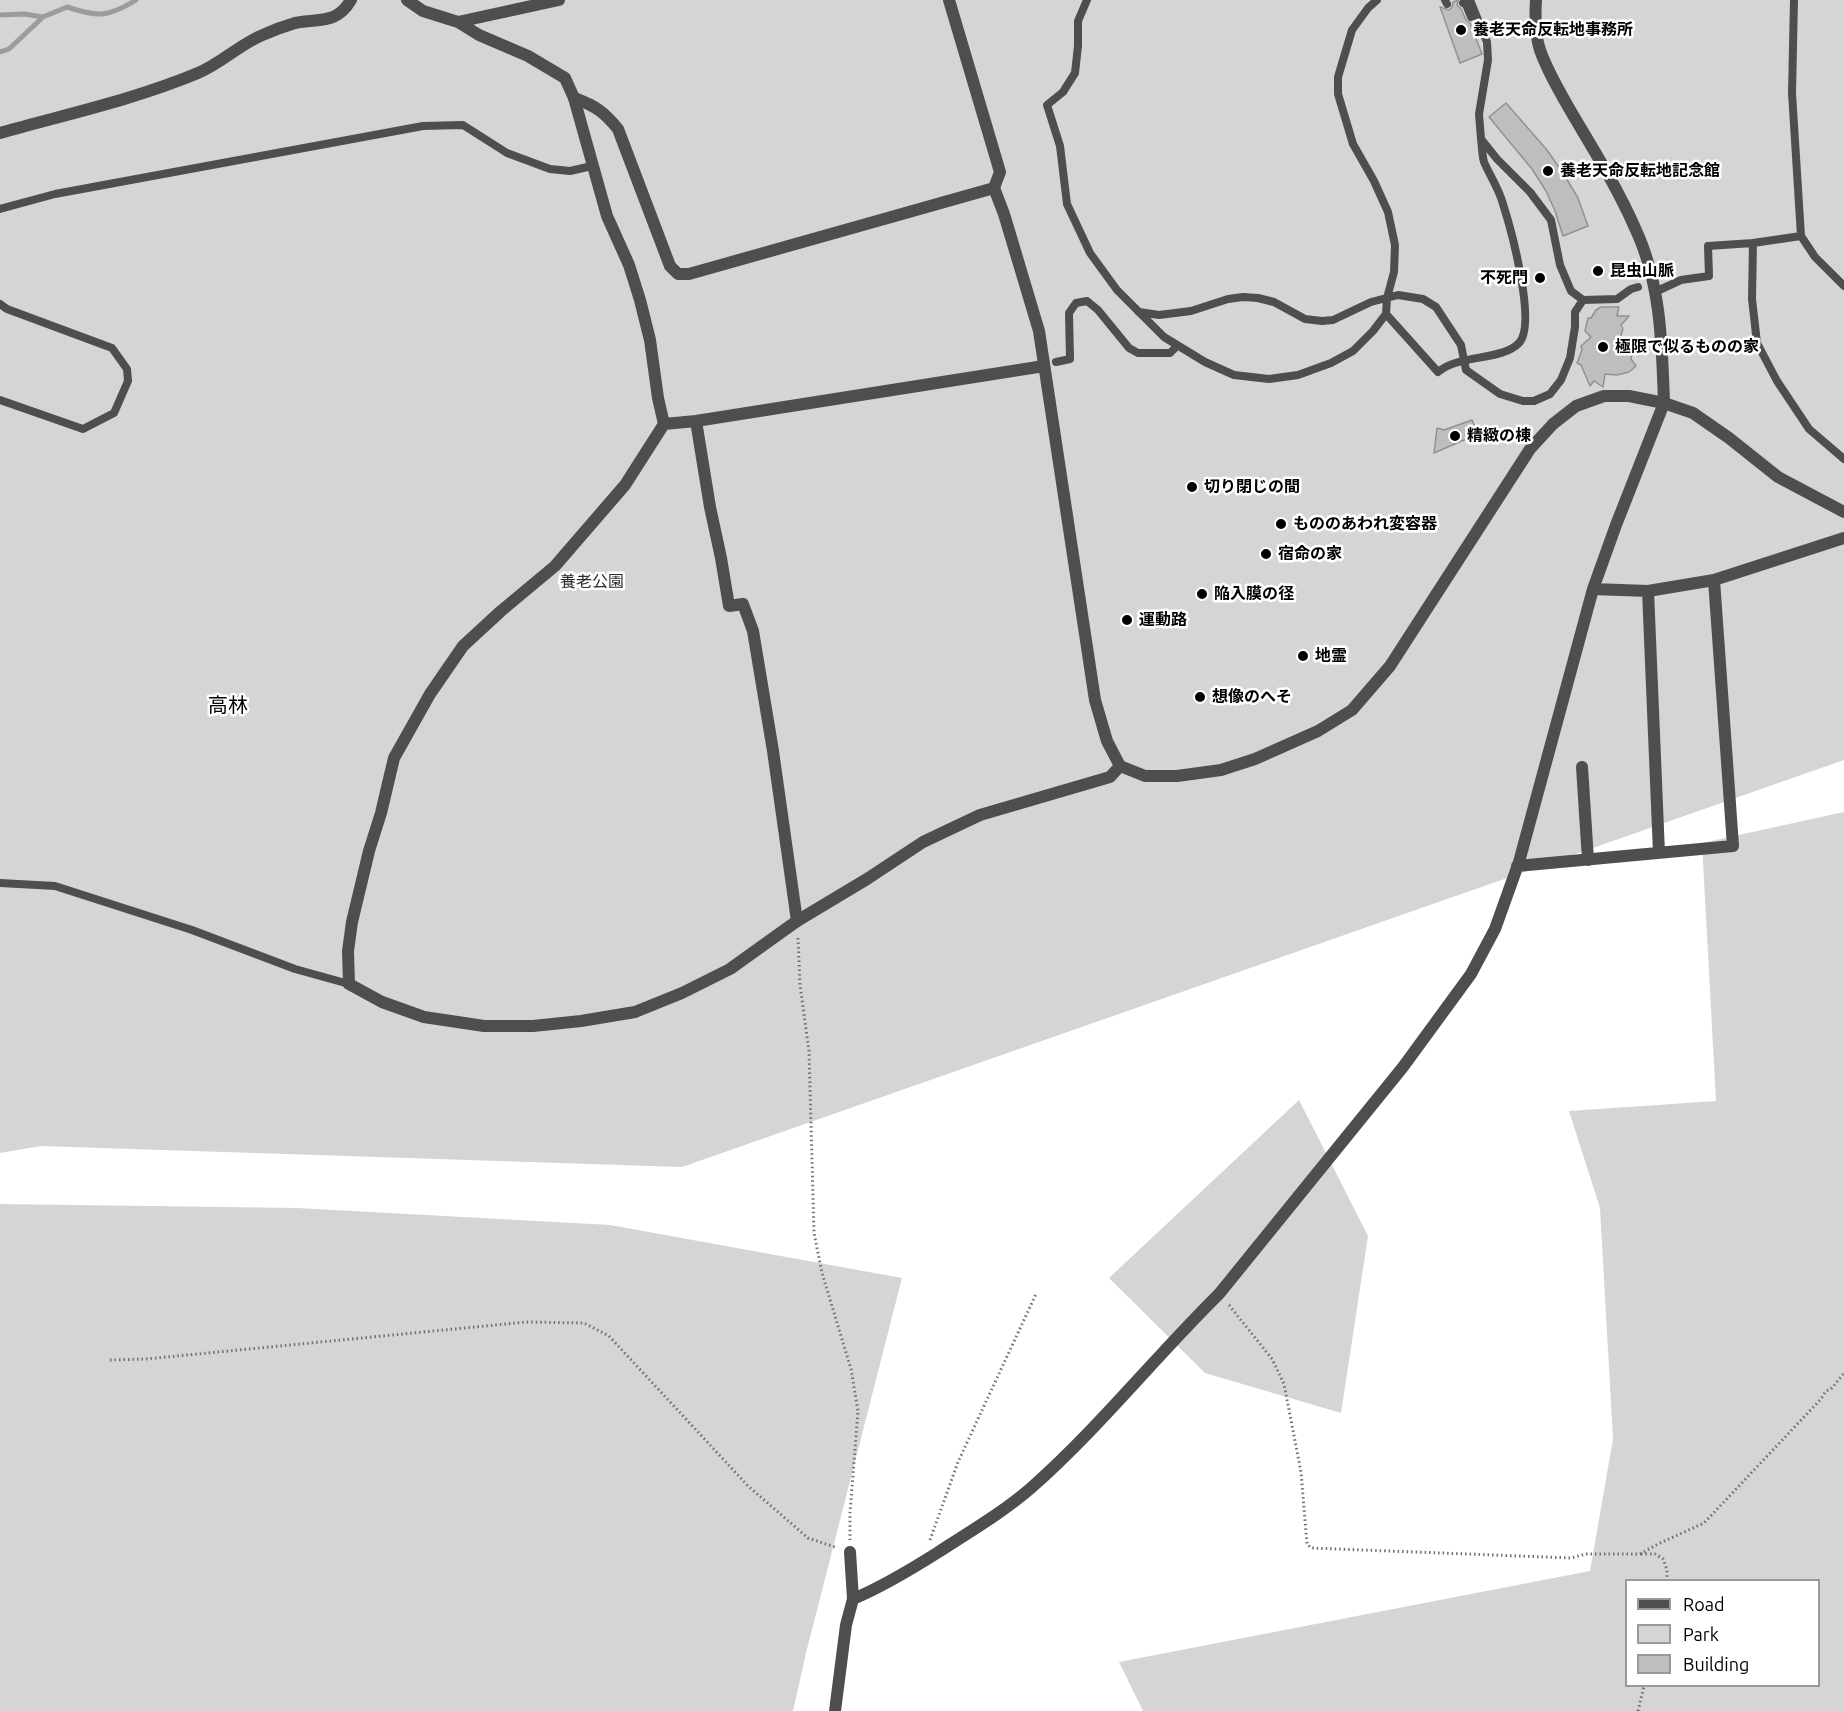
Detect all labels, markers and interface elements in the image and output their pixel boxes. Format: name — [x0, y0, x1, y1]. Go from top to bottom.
place label: 養老天命反転地事務所 — [1473, 20, 1633, 40]
marker: 養老天命反転地事務所 — [1454, 23, 1468, 37]
place label: 養老天命反転地記念館 — [1560, 161, 1720, 181]
marker: 養老天命反転地記念館 — [1541, 164, 1555, 178]
place label: 昆虫山脈 — [1610, 261, 1674, 281]
marker: 昆虫山脈 — [1591, 264, 1605, 278]
place label: 不死門 — [1480, 268, 1528, 288]
marker: 不死門 — [1533, 271, 1547, 285]
place label: 極限で似るものの家 — [1615, 337, 1759, 357]
marker: 極限で似るものの家 — [1596, 340, 1610, 354]
place label: 精緻の棟 — [1467, 426, 1531, 446]
marker: 精緻の棟 — [1448, 429, 1462, 443]
place label: 切り閉じの間 — [1204, 477, 1300, 497]
marker: 切り閉じの間 — [1185, 480, 1199, 494]
place label: もののあわれ変容器 — [1293, 514, 1437, 534]
marker: もののあわれ変容器 — [1274, 517, 1288, 531]
place label: 宿命の家 — [1278, 544, 1342, 564]
marker: 宿命の家 — [1259, 547, 1273, 561]
park label: 養老公園 — [560, 572, 624, 592]
place label: 陥入膜の径 — [1214, 584, 1294, 604]
marker: 陥入膜の径 — [1195, 587, 1209, 601]
place label: 運動路 — [1139, 610, 1187, 630]
marker: 運動路 — [1120, 613, 1134, 627]
place label: 地霊 — [1315, 646, 1347, 666]
marker: 地霊 — [1296, 649, 1310, 663]
place label: 想像のへそ — [1212, 687, 1292, 707]
marker: 想像のへそ — [1193, 690, 1207, 704]
district label: 高林 — [208, 693, 248, 717]
legend — [1625, 1579, 1820, 1687]
text: Road — [1683, 1594, 1725, 1614]
text: Park — [1683, 1624, 1719, 1644]
text: Building — [1683, 1654, 1749, 1674]

